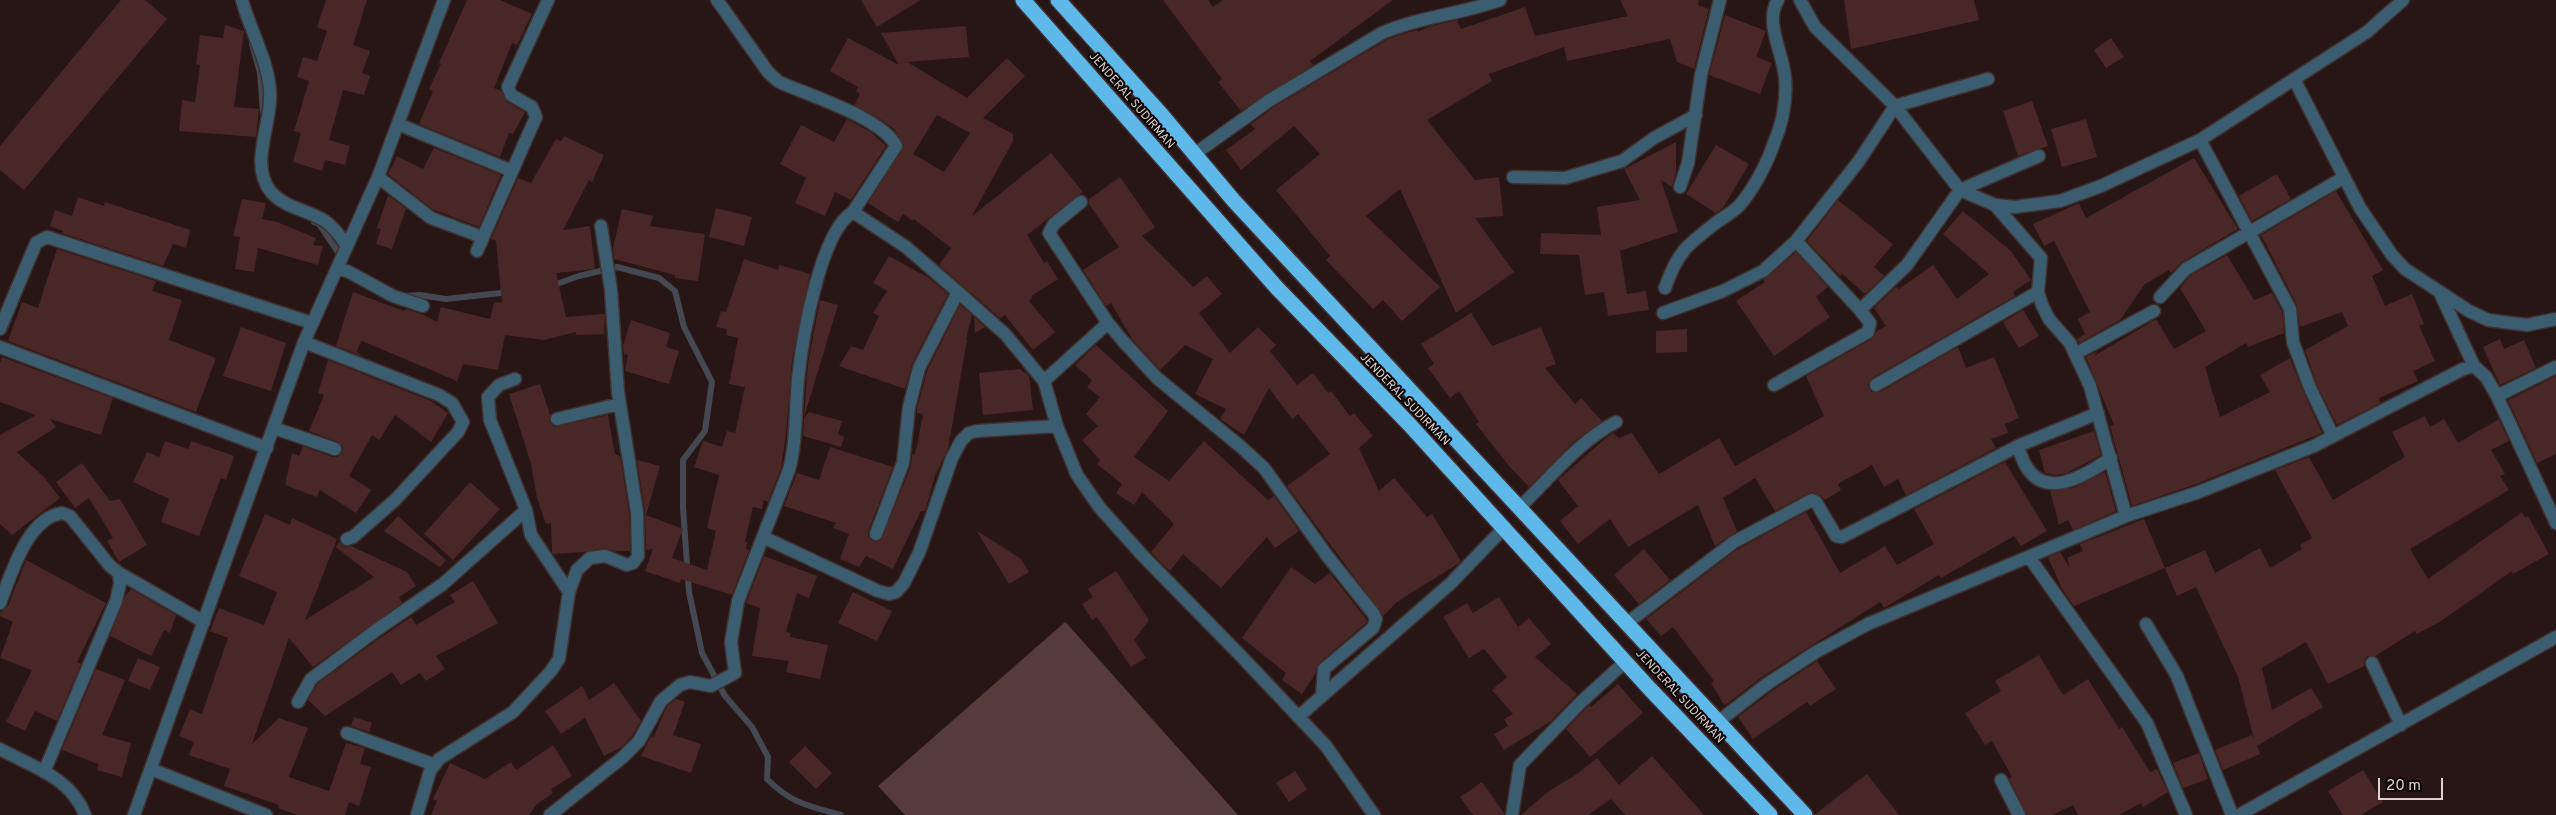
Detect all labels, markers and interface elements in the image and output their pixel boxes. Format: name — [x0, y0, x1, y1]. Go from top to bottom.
street label: JENDERAL SUDIRMAN — [1085, 50, 1177, 152]
street label: JENDERAL SUDIRMAN — [1356, 351, 1452, 449]
street label: JENDERAL SUDIRMAN — [1632, 647, 1726, 747]
scale bar — [2381, 768, 2446, 800]
text: 20 m — [2386, 777, 2421, 796]

